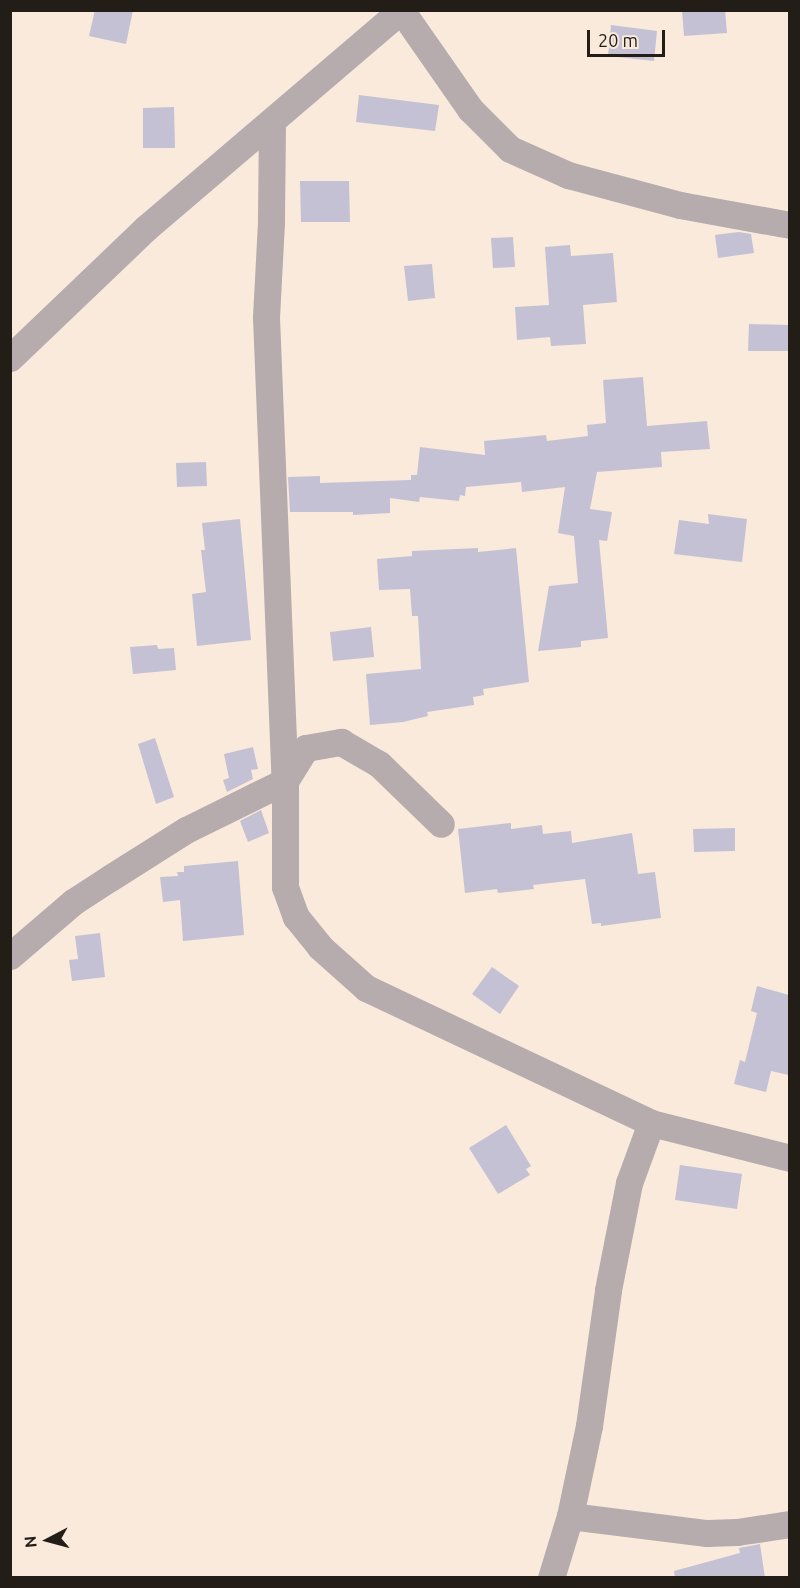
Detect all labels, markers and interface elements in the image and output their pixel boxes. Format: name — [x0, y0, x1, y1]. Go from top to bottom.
scale bar — [590, 18, 668, 56]
text: 20 m — [598, 30, 638, 50]
north arrow — [18, 1510, 78, 1570]
text: N — [21, 1535, 40, 1549]

